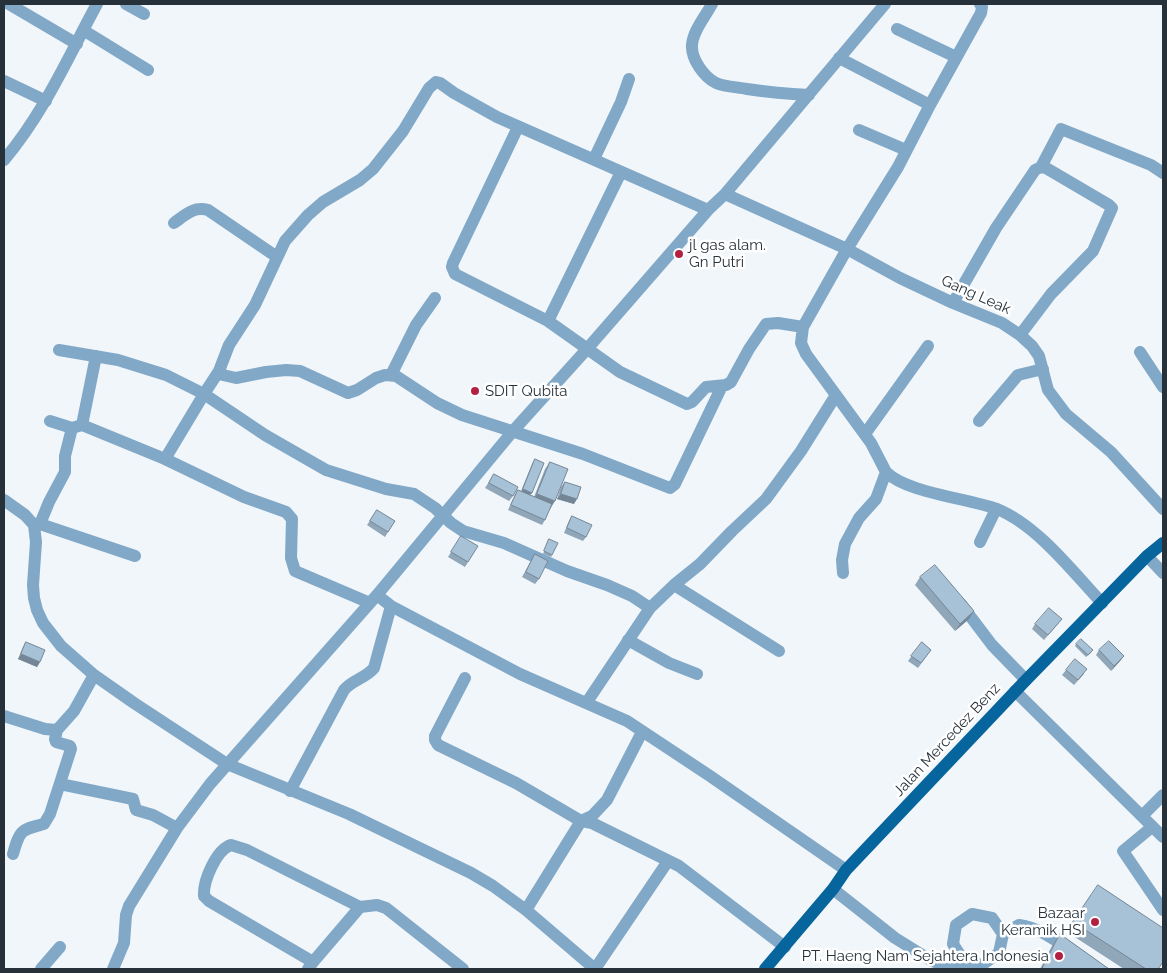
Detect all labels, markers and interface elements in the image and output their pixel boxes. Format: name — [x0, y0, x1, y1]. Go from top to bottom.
place label: jl gas alam. Gn Putri — [689, 236, 766, 271]
marker: jl gas alam. Gn Putri — [673, 248, 685, 260]
street label: Gang Leak — [938, 272, 1014, 318]
place label: SDIT Qubita — [485, 382, 567, 400]
marker: SDIT Qubita — [469, 385, 481, 397]
street label: Jalan Mercedez Benz — [890, 680, 1004, 800]
place label: Bazaar Keramik HSI — [1001, 904, 1085, 939]
marker: Bazaar Keramik HSI — [1089, 916, 1101, 928]
place label: PT. Haeng Nam Sejahtera Indonesia — [802, 947, 1049, 965]
marker: PT. Haeng Nam Sejahtera Indonesia — [1053, 950, 1065, 962]

